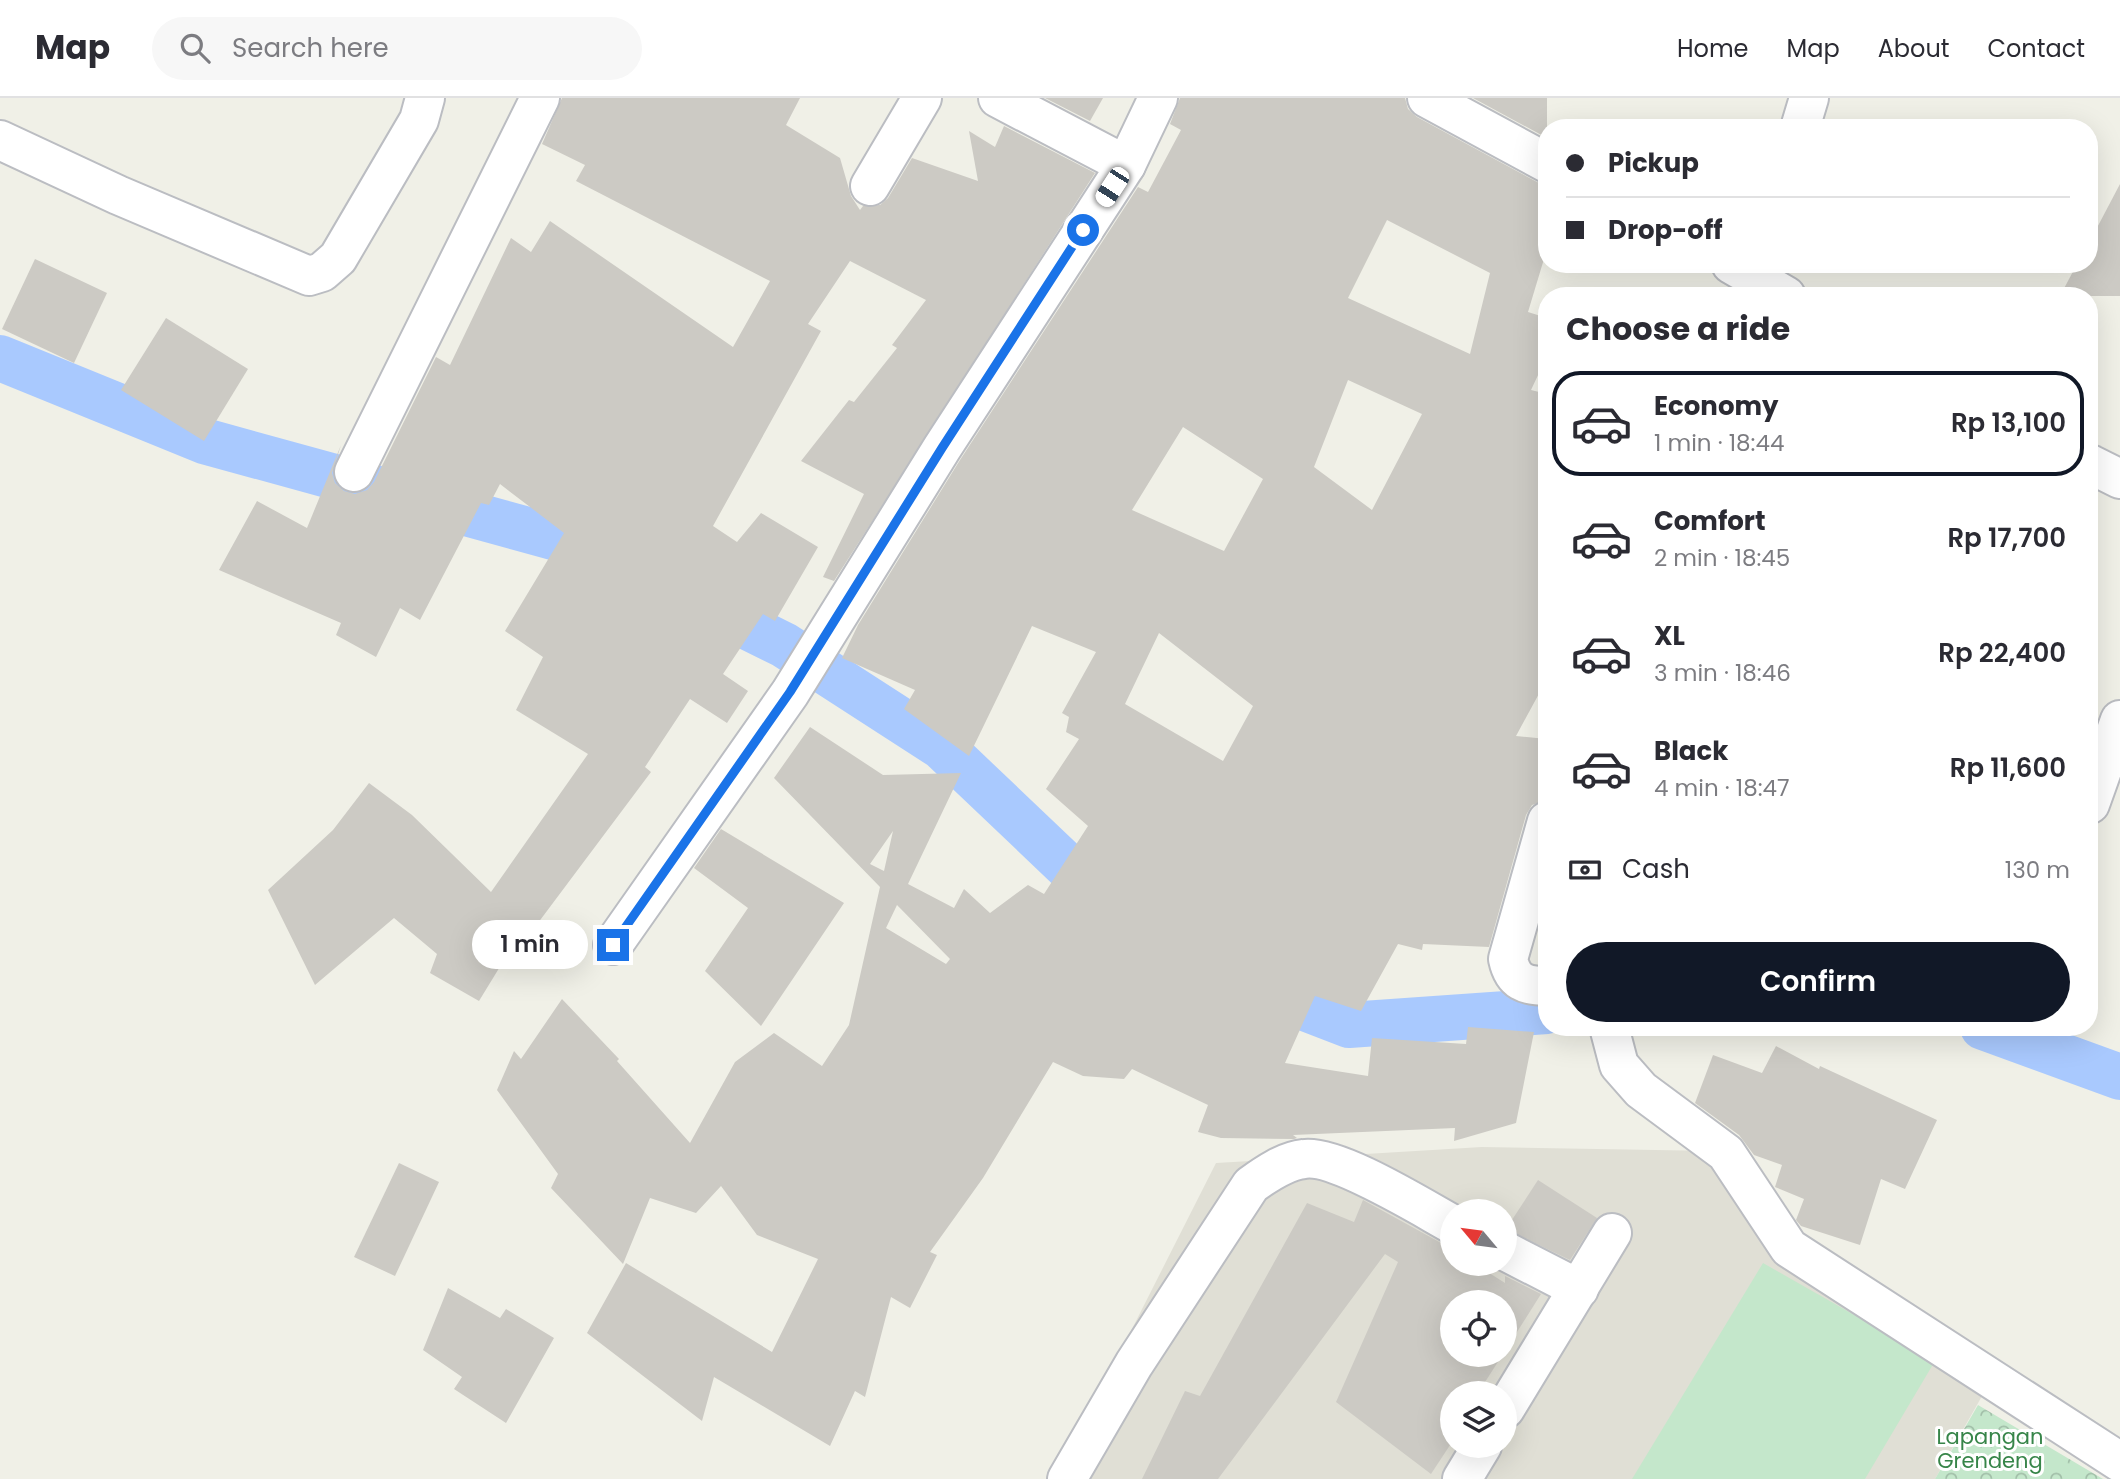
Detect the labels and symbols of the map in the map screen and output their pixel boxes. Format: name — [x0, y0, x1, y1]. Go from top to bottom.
car — [1092, 164, 1133, 210]
route start — [1067, 214, 1099, 246]
callout: 1 min — [473, 920, 588, 970]
route end — [597, 929, 629, 961]
north arrow — [1440, 1199, 1517, 1276]
park label: Lapangan Grendeng — [1937, 1422, 2043, 1475]

